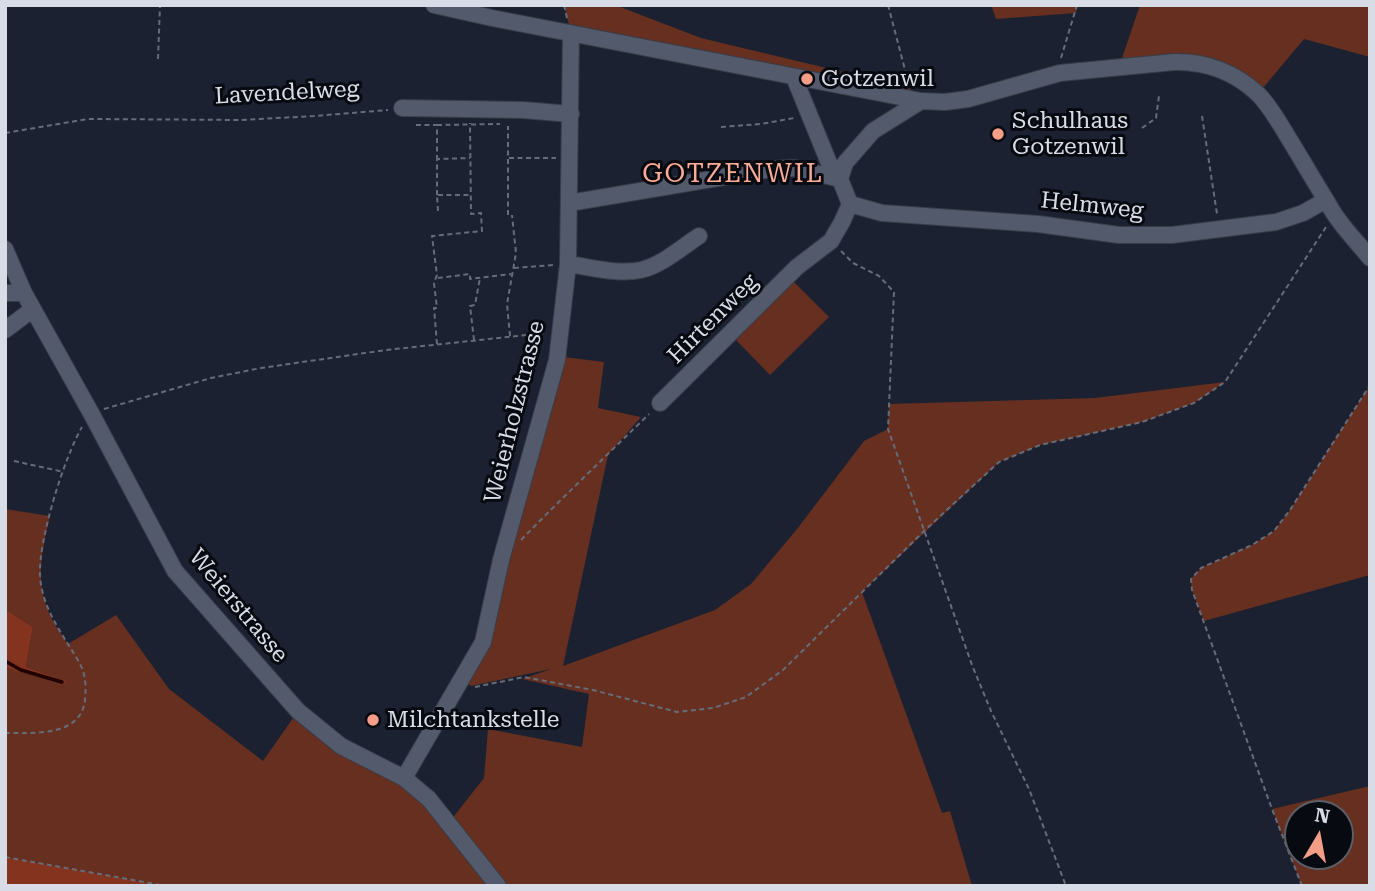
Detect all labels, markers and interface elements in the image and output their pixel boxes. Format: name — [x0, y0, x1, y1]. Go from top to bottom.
place label: Gotzenwil — [821, 65, 934, 93]
marker: Gotzenwil — [799, 71, 815, 87]
street label: Lavendelweg — [214, 75, 360, 111]
place label: Schulhaus Gotzenwil — [1012, 107, 1128, 161]
marker: Schulhaus Gotzenwil — [990, 126, 1006, 142]
district label: GOTZENWIL — [643, 158, 823, 190]
street label: Helmweg — [1039, 187, 1145, 225]
street label: Hirtenweg — [662, 268, 764, 370]
street label: Weierholzstrasse — [479, 318, 551, 506]
street label: Weierstrasse — [182, 544, 294, 668]
place label: Milchtankstelle — [387, 706, 559, 734]
marker: Milchtankstelle — [365, 712, 381, 728]
north arrow — [1284, 800, 1354, 870]
text: N — [1313, 803, 1332, 828]

